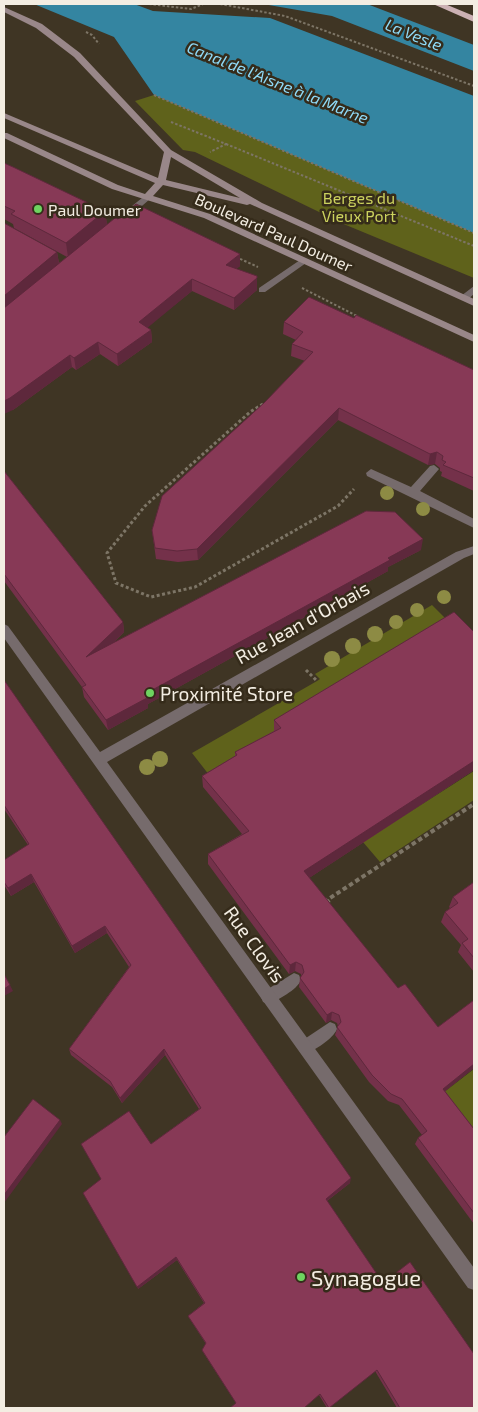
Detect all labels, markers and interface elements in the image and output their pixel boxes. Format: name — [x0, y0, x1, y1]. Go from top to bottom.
water label: La Vesle — [383, 14, 446, 54]
water label: Canal de l'Aisne à la Marne — [185, 37, 372, 127]
park label: Berges du Vieux Port — [322, 188, 396, 225]
street label: Boulevard Paul Doumer — [192, 189, 356, 276]
place label: Paul Doumer — [48, 200, 142, 219]
marker: Paul Doumer — [32, 203, 44, 215]
street label: Rue Jean d'Orbais — [231, 576, 373, 668]
place label: Proximité Store — [160, 682, 293, 705]
marker: Proximité Store — [144, 687, 156, 699]
street label: Rue Clovis — [220, 901, 290, 987]
place label: Synagogue — [311, 1264, 421, 1290]
marker: Synagogue — [295, 1271, 307, 1283]

